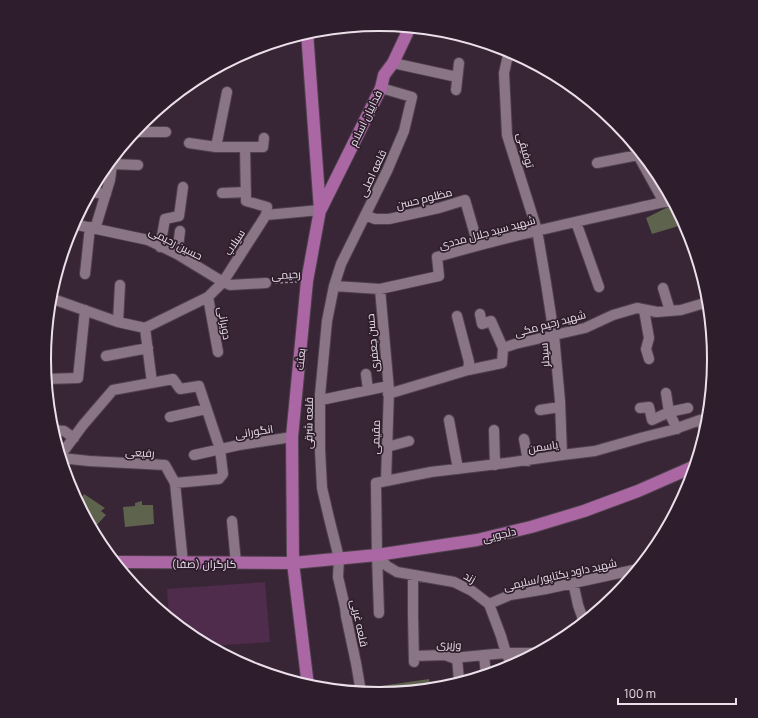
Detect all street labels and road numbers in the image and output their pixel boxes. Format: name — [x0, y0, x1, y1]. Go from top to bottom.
street label: فداییان اسلام — [345, 87, 386, 149]
street label: توفیقی — [514, 131, 538, 169]
street label: قلعه اصلی — [354, 147, 390, 199]
street label: مظلوم حسن — [394, 184, 454, 213]
street label: شهید سید جلال مددی — [437, 212, 537, 252]
street label: حسین رحیمی — [147, 223, 205, 263]
street label: سیلاب — [220, 226, 248, 258]
street label: رحیمی — [271, 266, 301, 282]
street label: دویرانی — [215, 305, 235, 341]
street label: شهید رحیم مکی — [513, 306, 588, 341]
street label: حسن جعفری — [362, 313, 382, 373]
street label: سیدلر — [535, 342, 553, 369]
street label: بعثت — [291, 347, 309, 371]
street label: قلعه شرقی — [300, 397, 316, 449]
street label: مقیمی — [367, 420, 383, 454]
street label: انگورانی — [234, 421, 274, 441]
street label: یاسمن — [527, 436, 559, 456]
street label: رفیعی — [125, 444, 155, 460]
street label: دلجویی — [481, 523, 517, 545]
street label: شهید داود یکتاپور/سلیمی — [502, 555, 618, 593]
street label: کارگران (صفا) — [172, 556, 237, 571]
street label: زند — [461, 568, 479, 586]
street label: قلعه غربی — [348, 598, 372, 648]
street label: وزیری — [436, 636, 462, 652]

